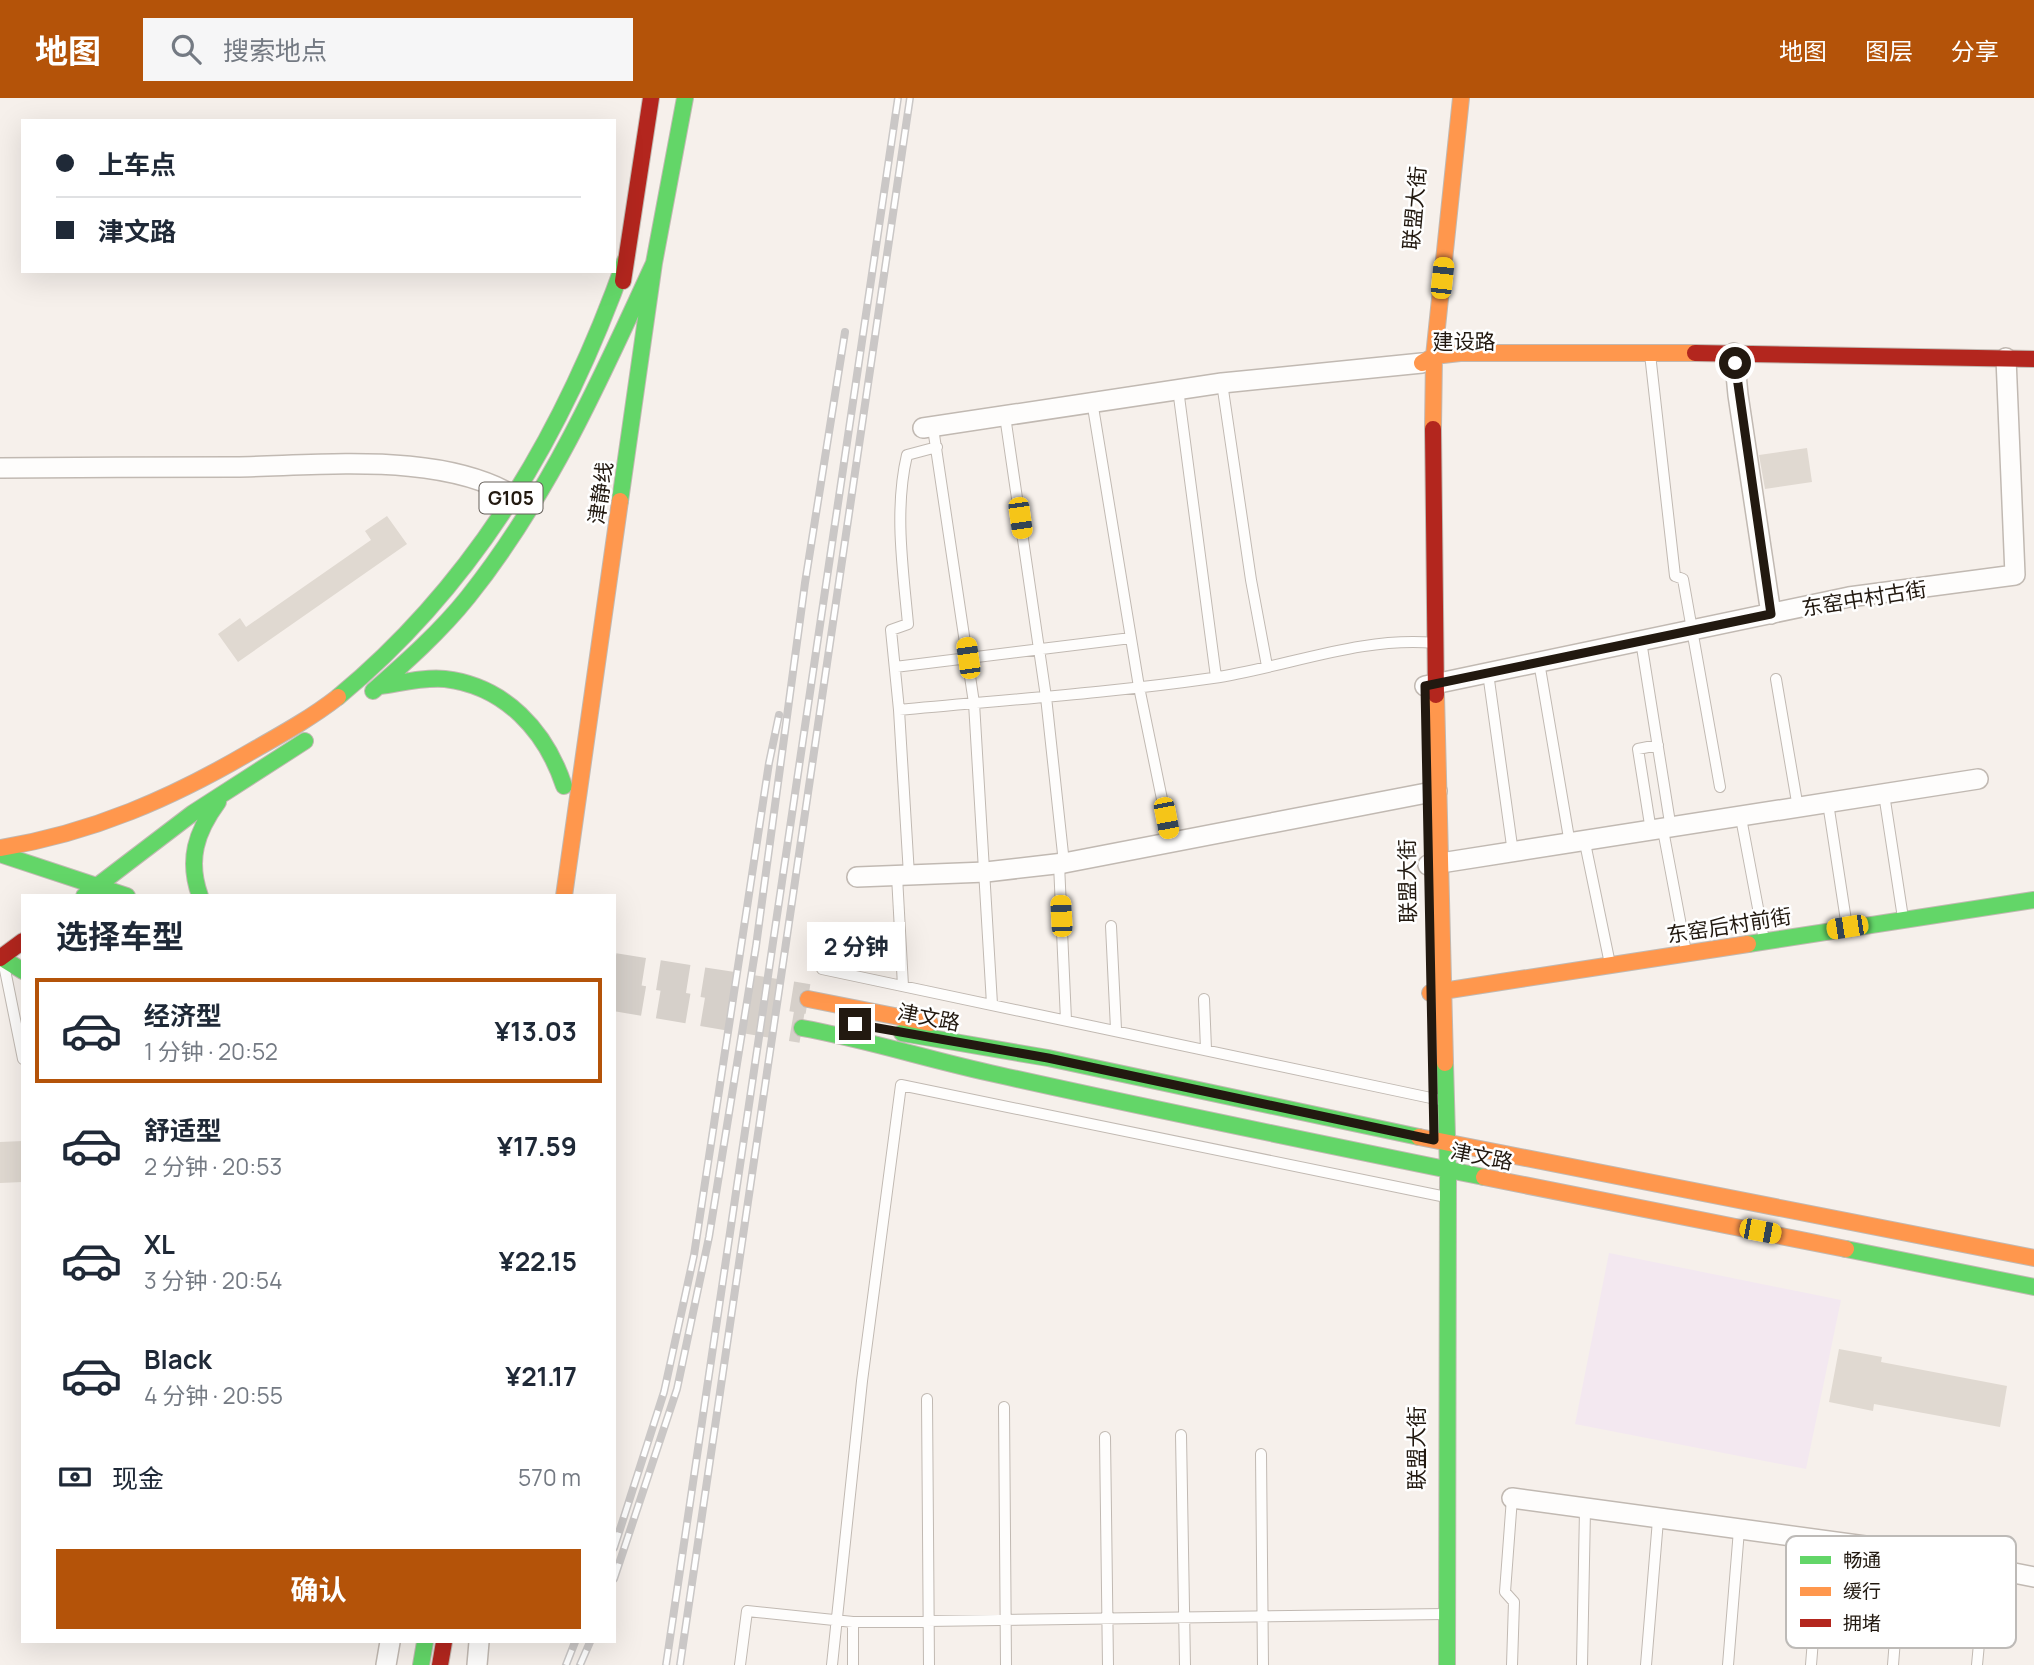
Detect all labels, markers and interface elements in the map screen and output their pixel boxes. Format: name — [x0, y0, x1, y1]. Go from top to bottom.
search box — [143, 18, 633, 81]
text: 地图 — [35, 28, 101, 73]
icon: search — [167, 30, 205, 68]
text: 搜索地点 — [223, 32, 327, 68]
text: 地图 — [1779, 34, 1827, 67]
text: 图层 — [1865, 34, 1913, 67]
text: 分享 — [1951, 34, 1999, 67]
text: 上车点 — [98, 146, 176, 182]
street label: 联盟大街 — [1396, 165, 1432, 251]
text: 津文路 — [98, 213, 176, 249]
car — [1430, 256, 1455, 300]
street label: 建设路 — [1433, 327, 1496, 355]
route start — [1719, 347, 1751, 379]
street label: 津静线 — [582, 460, 618, 526]
road number: G105 — [480, 482, 542, 514]
car — [1007, 496, 1034, 540]
street label: 东窑中村古街 — [1800, 574, 1928, 622]
car — [955, 636, 982, 680]
car — [1152, 795, 1181, 841]
street label: 联盟大街 — [1392, 839, 1422, 923]
car — [1050, 894, 1073, 938]
street label: 东窑后村前街 — [1665, 901, 1793, 949]
car — [1825, 913, 1870, 941]
text: 选择车型 — [56, 914, 184, 958]
callout: 2 分钟 — [806, 922, 904, 972]
text: 2 分钟 — [824, 930, 888, 962]
text: 经济型 — [144, 997, 222, 1033]
street label: 津文路 — [895, 997, 963, 1037]
icon: car — [60, 999, 123, 1062]
route end — [839, 1008, 871, 1040]
text: ¥13.03 — [494, 1013, 577, 1049]
text: 1 分钟 · 20:52 — [144, 1035, 278, 1067]
text: 舒适型 — [144, 1112, 222, 1148]
icon: car — [60, 1114, 123, 1177]
text: ¥17.59 — [497, 1128, 577, 1164]
street label: 津文路 — [1448, 1136, 1516, 1176]
text: 2 分钟 · 20:53 — [144, 1150, 282, 1182]
car — [1738, 1217, 1783, 1245]
text: XL — [144, 1226, 175, 1262]
icon: car — [60, 1229, 123, 1292]
text: ¥22.15 — [499, 1243, 577, 1279]
text: 3 分钟 · 20:54 — [144, 1264, 283, 1296]
text: Black — [144, 1341, 212, 1377]
icon: car — [60, 1344, 123, 1407]
text: ¥21.17 — [505, 1358, 577, 1394]
text: 4 分钟 · 20:55 — [144, 1379, 283, 1411]
street label: 联盟大街 — [1402, 1406, 1430, 1490]
icon: cash — [56, 1458, 94, 1496]
text: 现金 — [112, 1460, 164, 1496]
text: 570 m — [518, 1461, 581, 1493]
legend — [1786, 1536, 2016, 1648]
text: 畅通 — [1843, 1547, 1881, 1573]
button: 确认 — [56, 1549, 581, 1629]
text: 缓行 — [1843, 1578, 1881, 1604]
text: 拥堵 — [1843, 1610, 1881, 1636]

